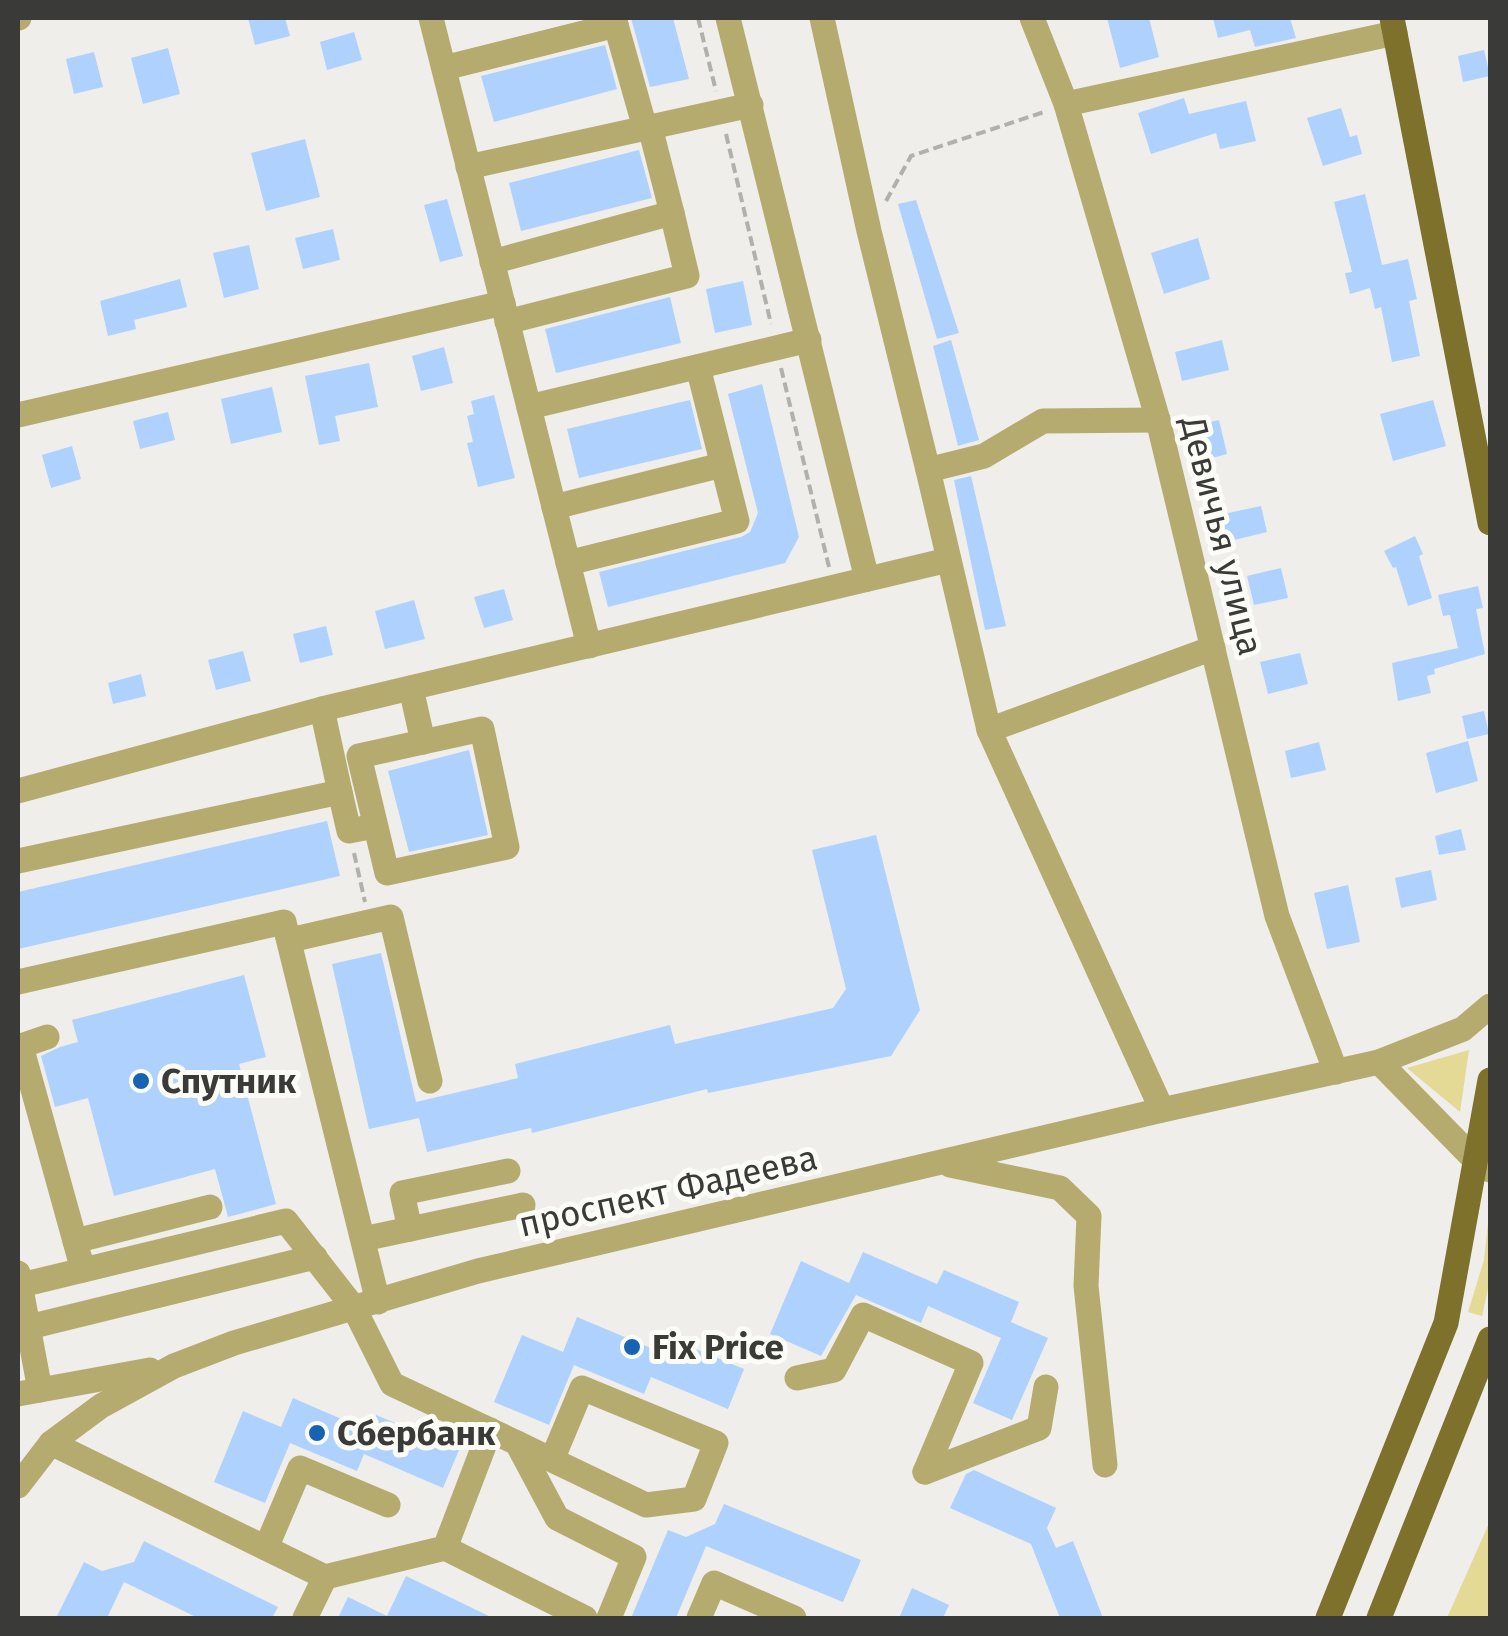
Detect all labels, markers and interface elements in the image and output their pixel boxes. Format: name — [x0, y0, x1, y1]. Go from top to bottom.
street label: Девичья улица — [1172, 411, 1272, 660]
place label: Спутник — [161, 1060, 297, 1102]
marker: Спутник — [130, 1070, 152, 1092]
street label: проспект Фадеева — [515, 1136, 821, 1246]
place label: Fix Price — [652, 1326, 784, 1368]
marker: Fix Price — [621, 1336, 643, 1358]
place label: Сбербанк — [337, 1412, 496, 1454]
marker: Сбербанк — [306, 1422, 328, 1444]

